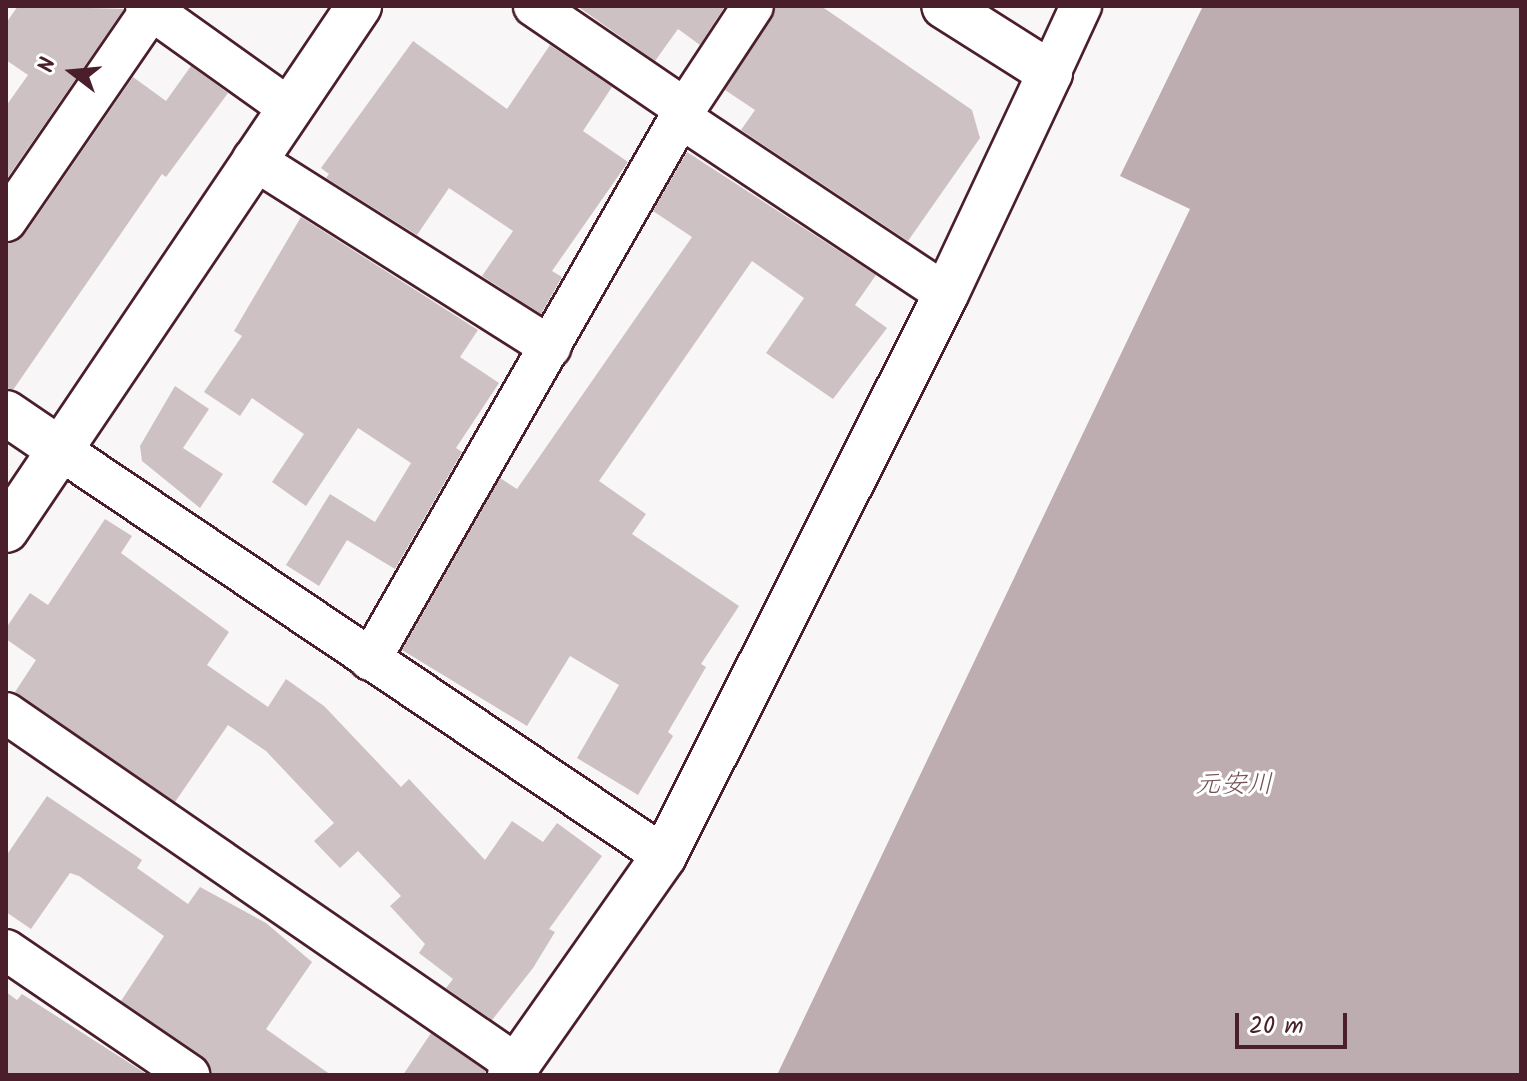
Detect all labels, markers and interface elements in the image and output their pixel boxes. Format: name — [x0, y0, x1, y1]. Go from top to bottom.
north arrow — [32, 32, 112, 112]
text: N — [30, 54, 67, 77]
water label: 元安川 — [1195, 770, 1273, 802]
scale bar — [1239, 997, 1351, 1047]
text: 20 m — [1249, 1007, 1304, 1046]

